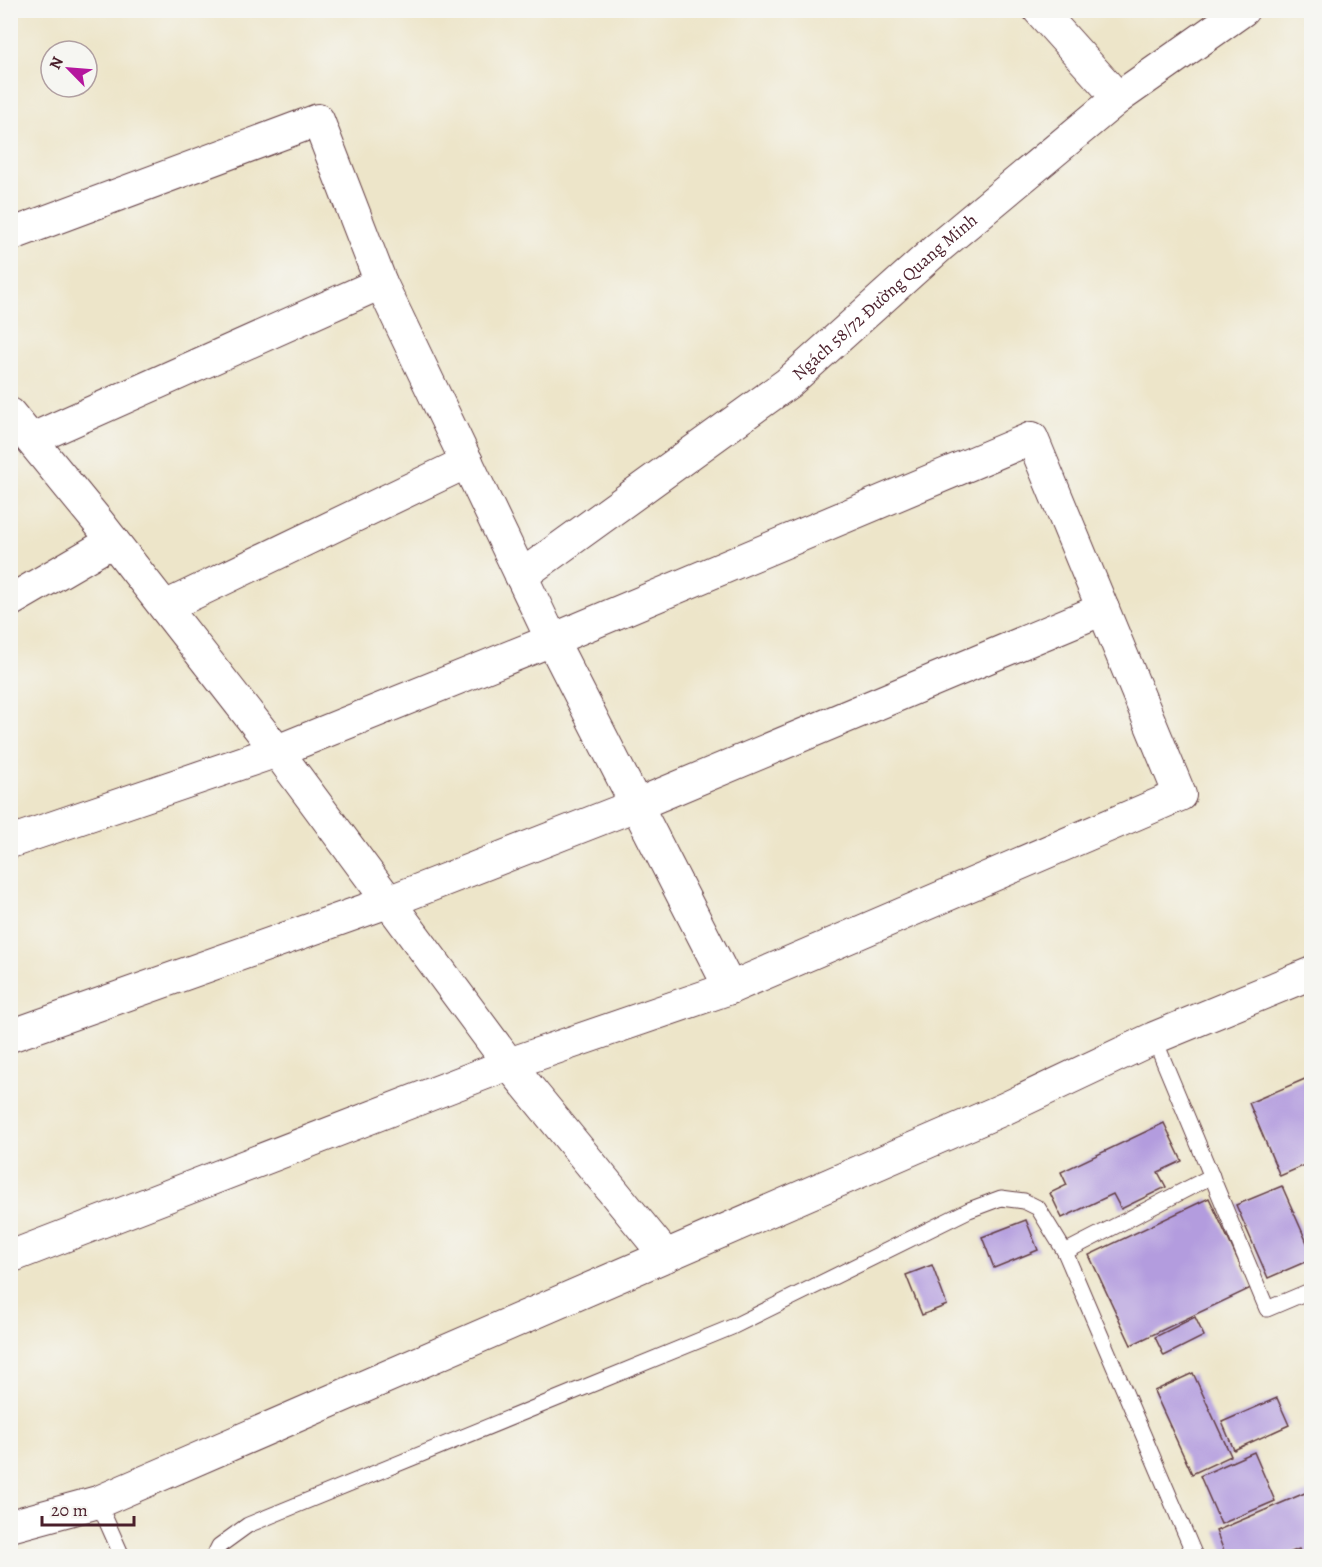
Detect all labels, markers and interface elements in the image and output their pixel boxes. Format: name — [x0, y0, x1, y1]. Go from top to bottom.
north arrow — [39, 39, 99, 99]
text: N — [44, 53, 69, 73]
street label: Ngách 58/72 Đường Quang Minh — [787, 208, 983, 386]
scale bar — [42, 1489, 134, 1527]
text: 20 m — [51, 1498, 88, 1522]

